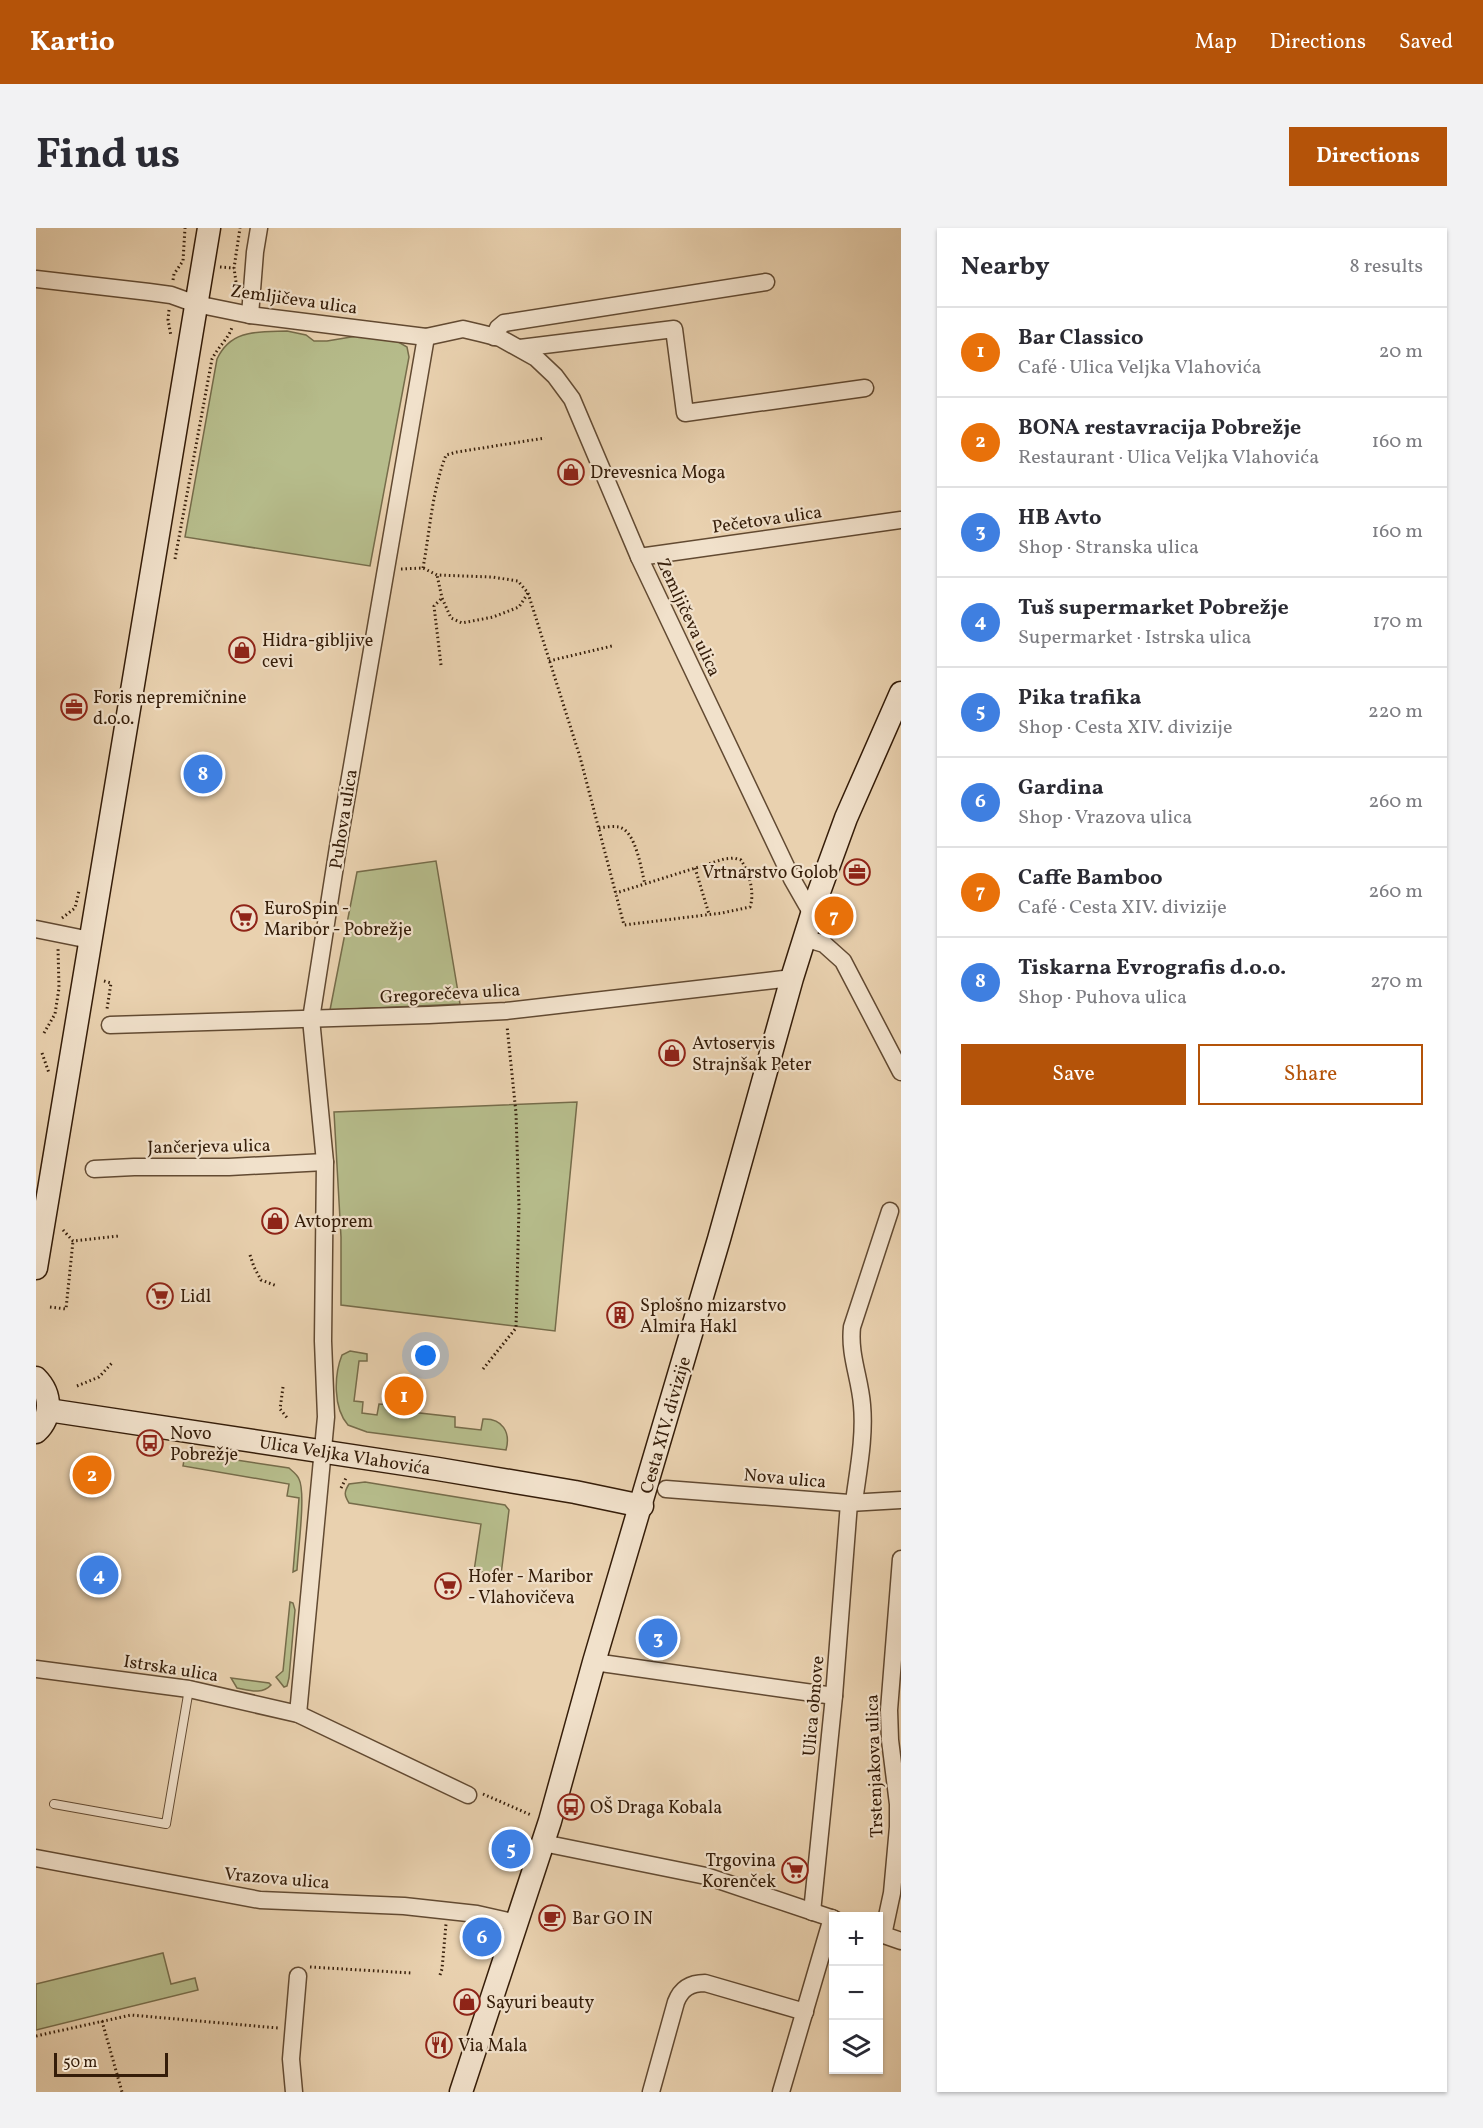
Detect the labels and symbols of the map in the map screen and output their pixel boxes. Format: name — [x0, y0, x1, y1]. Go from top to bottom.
street label: Zemljičeva ulica — [229, 279, 359, 322]
shop icon: Drevesnica Moga — [556, 457, 586, 487]
place label: Drevesnica Moga — [590, 461, 726, 486]
street label: Pečetova ulica — [711, 500, 824, 541]
street label: Zemljičeva ulica — [649, 554, 726, 681]
place label: Hidra-gibljive cevi — [262, 629, 373, 675]
shop icon: Hidra-gibljive cevi — [227, 635, 257, 665]
place label: Foris nepremičnine d.o.o. — [93, 686, 247, 732]
office icon: Foris nepremičnine d.o.o. — [59, 692, 89, 722]
pin: 8 — [184, 752, 222, 796]
street label: Puhova ulica — [324, 767, 365, 871]
office icon: Vrtnarstvo Golob — [842, 857, 872, 887]
place label: Vrtnarstvo Golob — [702, 861, 838, 886]
pin: 7 — [814, 894, 854, 938]
place label: EuroSpin - Maribor - Pobrežje — [264, 897, 412, 943]
supermarket icon: EuroSpin - Maribor - Pobrežje — [229, 903, 259, 933]
street label: Gregorečeva ulica — [379, 978, 521, 1011]
place label: Avtoservis Strajnšak Peter — [692, 1032, 812, 1078]
shop icon: Avtoservis Strajnšak Peter — [657, 1038, 687, 1068]
street label: Jančerjeva ulica — [147, 1134, 271, 1161]
shop icon: Avtoprem — [260, 1206, 290, 1236]
place label: Avtoprem — [294, 1210, 373, 1235]
supermarket icon: Lidl — [145, 1281, 175, 1311]
place label: Lidl — [180, 1285, 211, 1310]
place label: Splošno mizarstvo Almira Hakl — [640, 1294, 786, 1340]
building icon: Splošno mizarstvo Almira Hakl — [605, 1300, 635, 1330]
your location — [411, 1341, 440, 1370]
street label: Cesta XIV. divizije — [635, 1354, 698, 1497]
pin: 1 — [384, 1374, 424, 1418]
place label: Novo Pobrežje — [170, 1422, 238, 1468]
bus stop icon: Novo Pobrežje — [135, 1428, 165, 1458]
street label: Ulica Veljka Vlahovića — [257, 1431, 432, 1482]
pin: 2 — [72, 1452, 112, 1498]
street label: Nova ulica — [743, 1463, 827, 1496]
pin: 4 — [80, 1552, 118, 1598]
place label: Hofer - Maribor - Vlahovičeva — [468, 1565, 593, 1611]
supermarket icon: Hofer - Maribor - Vlahovičeva — [433, 1571, 463, 1601]
pin: 3 — [638, 1616, 678, 1660]
street label: Istrska ulica — [121, 1650, 220, 1689]
street label: Ulica obnove — [798, 1655, 831, 1757]
street label: Trstenjakova ulica — [861, 1694, 890, 1838]
bus stop icon: OŠ Draga Kobala — [556, 1792, 586, 1822]
place label: OŠ Draga Kobala — [590, 1796, 722, 1821]
pin: 5 — [492, 1826, 530, 1872]
place label: Trgovina Korenček — [702, 1849, 776, 1895]
supermarket icon: Trgovina Korenček — [780, 1855, 810, 1885]
street label: Vrazova ulica — [223, 1862, 331, 1897]
cafe icon: Bar GO IN — [537, 1903, 567, 1933]
place label: Bar GO IN — [572, 1907, 653, 1932]
pin: 6 — [462, 1914, 502, 1960]
shop icon: Sayuri beauty — [452, 1987, 482, 2017]
place label: Sayuri beauty — [486, 1991, 595, 2016]
restaurant icon: Via Mala — [424, 2030, 454, 2060]
place label: Via Mala — [458, 2034, 528, 2059]
scale bar — [54, 2050, 168, 2078]

